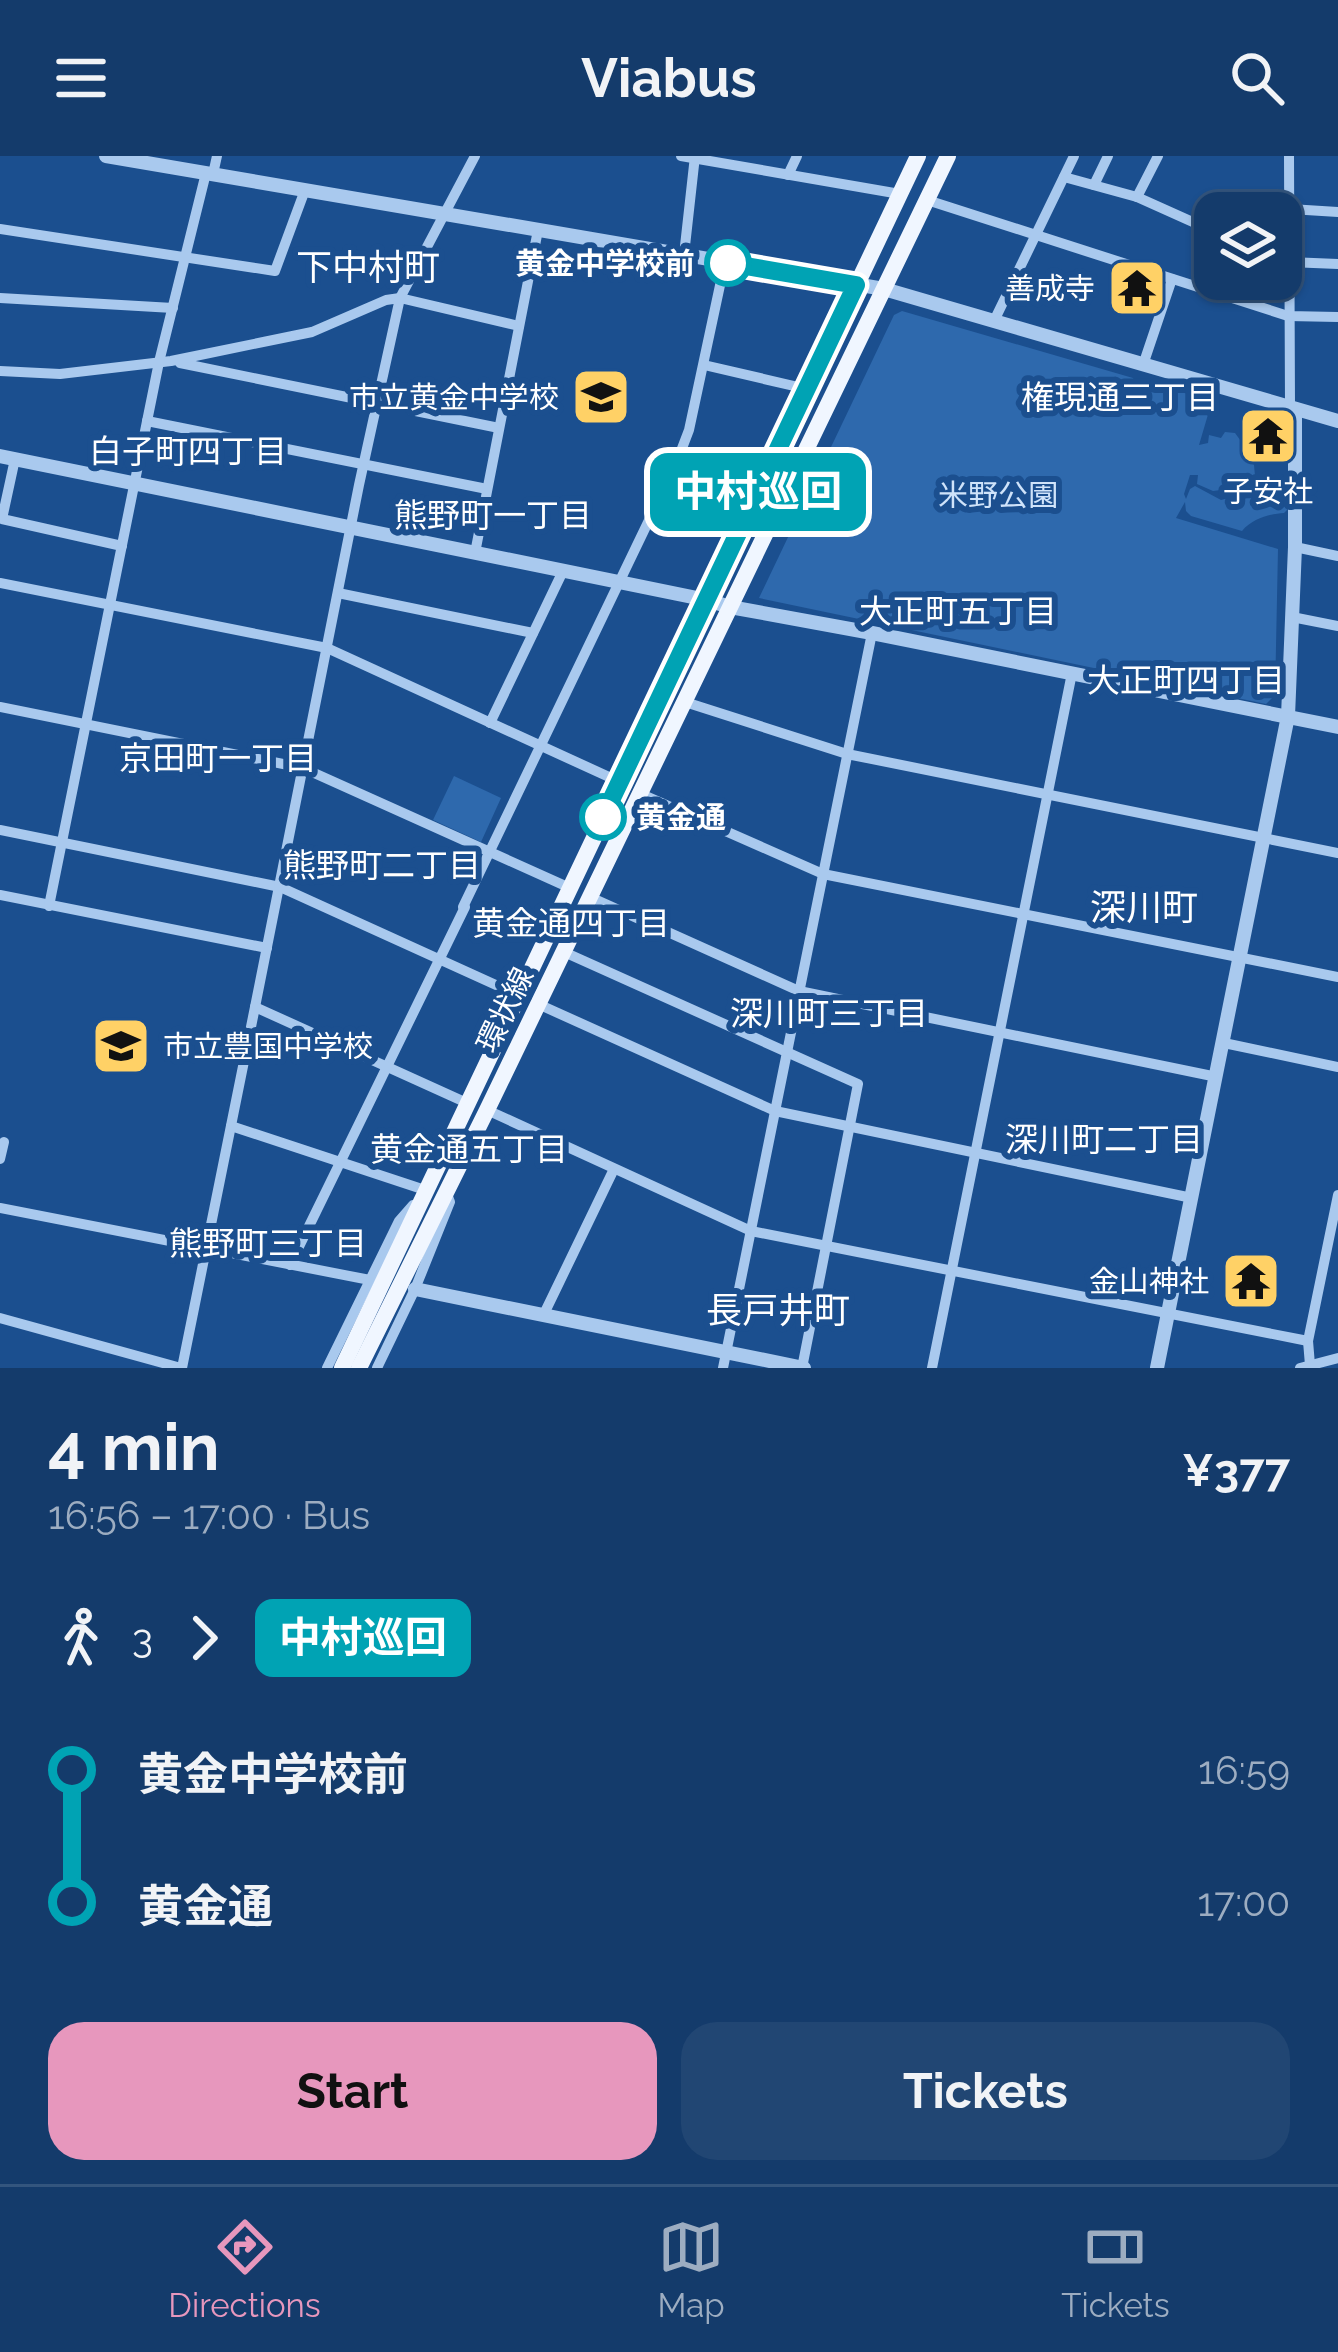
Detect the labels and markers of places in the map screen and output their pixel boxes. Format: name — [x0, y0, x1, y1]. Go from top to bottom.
marker: 黄金中学校前 — [706, 241, 750, 285]
place label: 黄金中学校前 — [515, 246, 695, 281]
temple icon: 善成寺 — [1106, 257, 1168, 319]
place label: 善成寺 — [1005, 271, 1095, 306]
school or university icon: 市立黄金中学校 — [570, 366, 632, 428]
place label: 市立黄金中学校 — [349, 380, 559, 415]
temple icon: 子安社 — [1237, 405, 1299, 467]
place label: 子安社 — [1223, 474, 1313, 509]
marker: 黄金通 — [581, 795, 625, 839]
place label: 黄金通 — [636, 800, 726, 835]
school or university icon: 市立豊国中学校 — [90, 1015, 152, 1077]
place label: 市立豊国中学校 — [163, 1029, 373, 1064]
temple icon: 金山神社 — [1220, 1250, 1282, 1312]
place label: 金山神社 — [1089, 1264, 1209, 1299]

